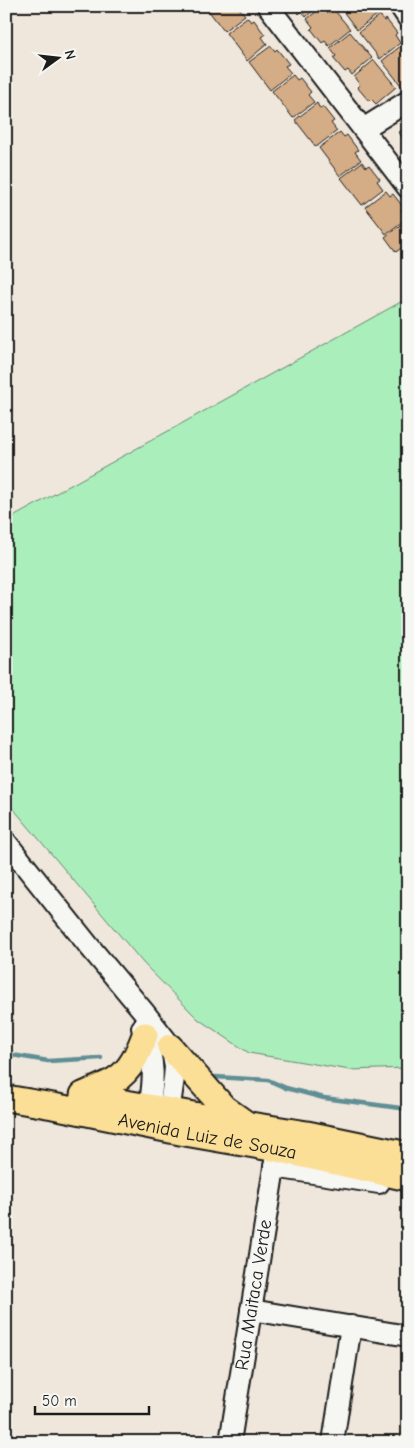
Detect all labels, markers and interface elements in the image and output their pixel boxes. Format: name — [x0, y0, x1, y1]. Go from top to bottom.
north arrow — [32, 32, 82, 82]
text: N — [61, 48, 79, 61]
street label: Avenida Luiz de Souza — [116, 1109, 299, 1164]
street label: Rua Maitaca Verde — [231, 1218, 277, 1372]
scale bar — [35, 1383, 149, 1415]
text: 50 m — [42, 1392, 77, 1410]

